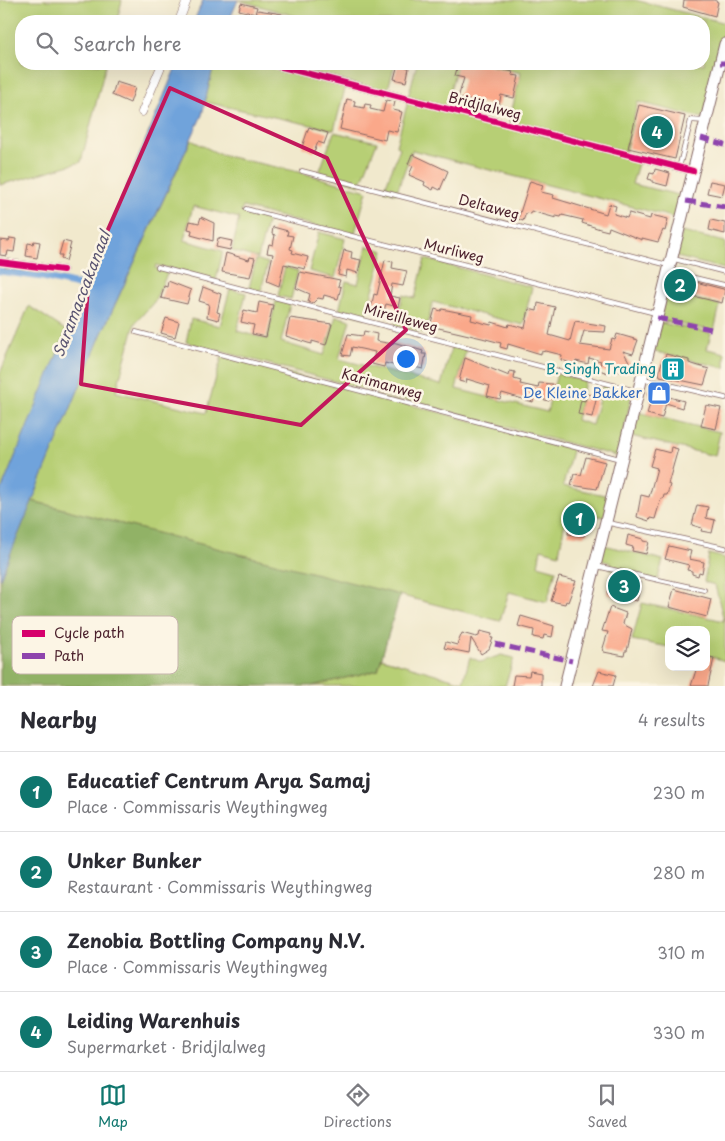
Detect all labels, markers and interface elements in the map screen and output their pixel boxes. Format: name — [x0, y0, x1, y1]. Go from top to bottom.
search box — [15, 15, 710, 70]
icon: search — [33, 29, 61, 57]
text: Search here — [73, 29, 182, 57]
street label: Bridjlalweg — [446, 86, 524, 125]
pin: 4 — [641, 113, 673, 151]
street label: Deltaweg — [456, 188, 522, 225]
water label: Saramaccakanaal — [46, 225, 116, 360]
street label: Murliweg — [422, 233, 487, 268]
pin: 2 — [664, 266, 696, 304]
street label: Mireilleweg — [362, 298, 440, 337]
your location — [393, 346, 419, 372]
building icon: B. Singh Trading — [660, 356, 686, 382]
place label: B. Singh Trading — [546, 358, 656, 379]
street label: Karimanweg — [339, 363, 425, 404]
shop icon: De Kleine Bakker — [646, 380, 672, 406]
place label: De Kleine Bakker — [523, 382, 642, 403]
pin: 1 — [563, 500, 595, 538]
pin: 3 — [608, 567, 640, 605]
legend — [12, 616, 178, 674]
text: Cycle path — [54, 622, 125, 643]
map controls — [665, 626, 710, 671]
button: layers — [665, 626, 710, 671]
text: Path — [54, 645, 84, 666]
text: Nearby — [20, 703, 97, 735]
text: 4 results — [638, 707, 705, 731]
text: Educatief Centrum Arya Samaj — [67, 766, 371, 794]
text: 1 — [32, 780, 40, 804]
text: 230 m — [653, 780, 705, 804]
text: Place · Commissaris Weythingweg — [67, 794, 328, 818]
text: Unker Bunker — [67, 846, 202, 874]
text: 2 — [30, 860, 42, 884]
text: 280 m — [653, 860, 705, 884]
text: Restaurant · Commissaris Weythingweg — [67, 874, 373, 898]
text: Zenobia Bottling Company N.V. — [67, 926, 365, 954]
text: 3 — [31, 940, 41, 964]
text: 310 m — [657, 940, 705, 964]
text: Place · Commissaris Weythingweg — [67, 954, 328, 978]
text: Leiding Warenhuis — [67, 1006, 240, 1034]
text: 4 — [31, 1020, 41, 1044]
text: 330 m — [652, 1020, 705, 1044]
text: Supermarket · Bridjlalweg — [67, 1034, 266, 1058]
tab: Map — [98, 1081, 128, 1132]
tab: Directions — [324, 1081, 392, 1132]
tab: Saved — [587, 1081, 627, 1132]

